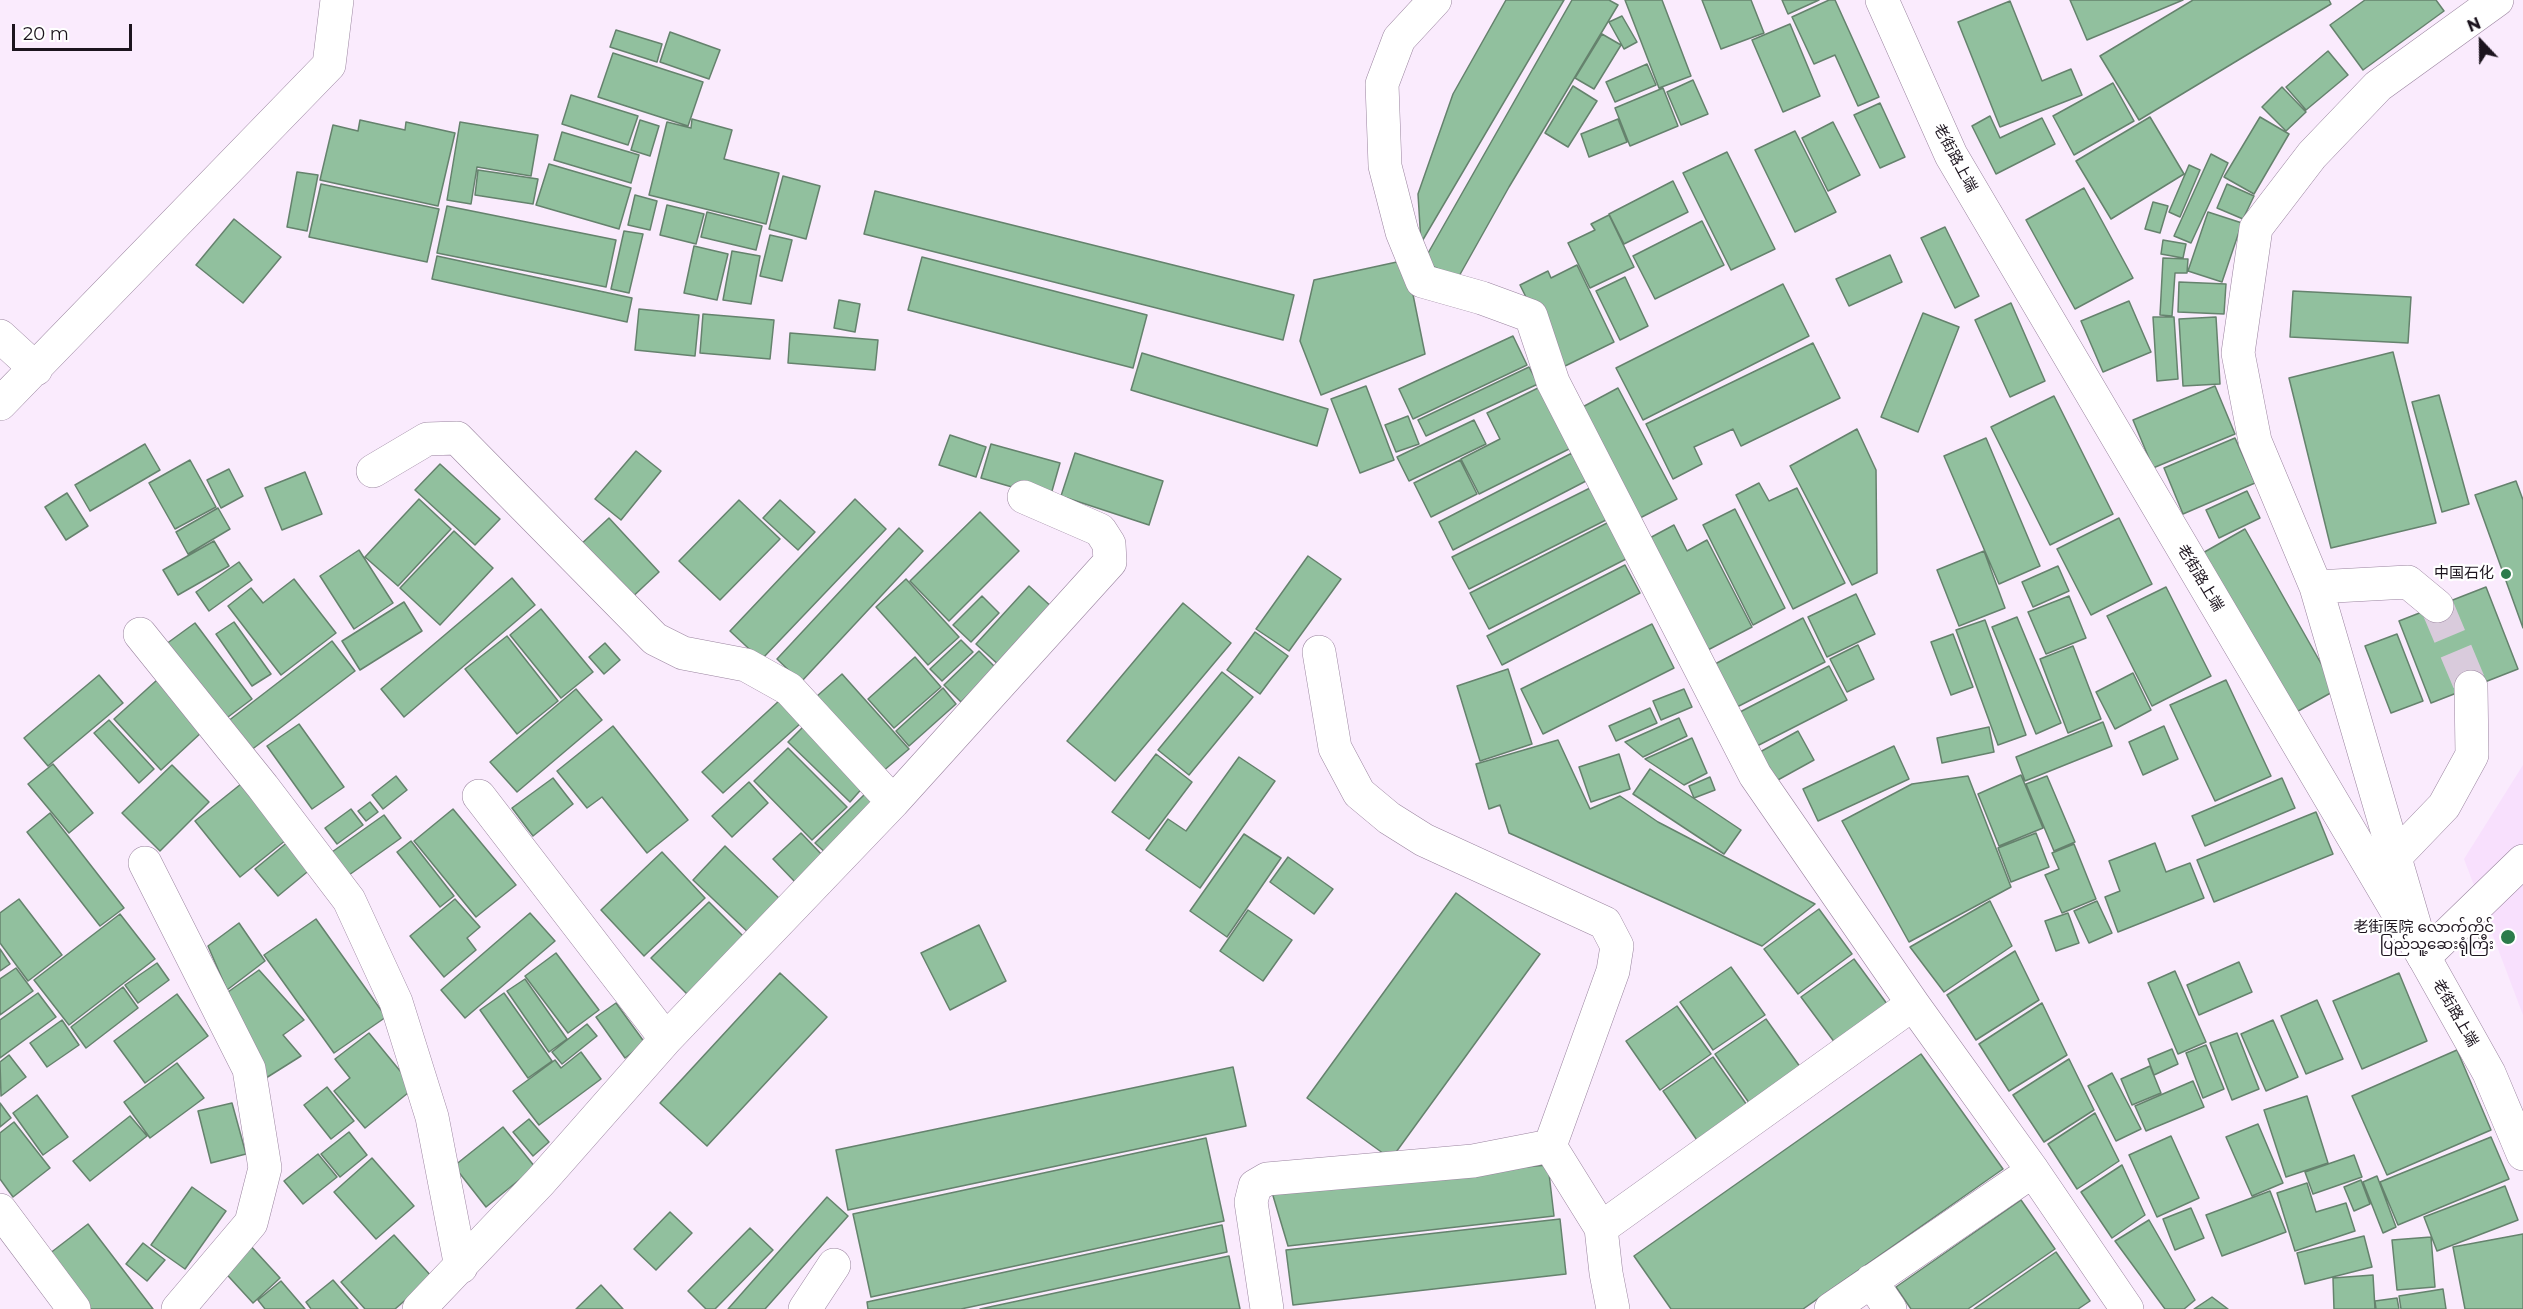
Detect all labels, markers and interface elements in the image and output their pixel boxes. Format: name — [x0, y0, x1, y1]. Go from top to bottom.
scale bar — [15, 12, 135, 50]
north arrow — [2451, 12, 2511, 72]
text: N — [2465, 14, 2484, 36]
text: 20 m — [23, 23, 69, 45]
street label: 老街路上端 — [1929, 121, 1981, 195]
street label: 老街路上端 — [2173, 541, 2227, 615]
place label: 中国石化 — [2434, 565, 2494, 583]
marker: 中国石化 — [2499, 567, 2513, 581]
place label: 老街医院 လောက်ကိုင် ပြည်သူ့ဆေးရုံကြီး — [2354, 919, 2494, 954]
marker: 老街医院 လောက်ကိုင် ပြည်သူ့ဆေးရုံကြီး — [2499, 928, 2517, 946]
street label: 老街路上端 — [2428, 976, 2482, 1050]

